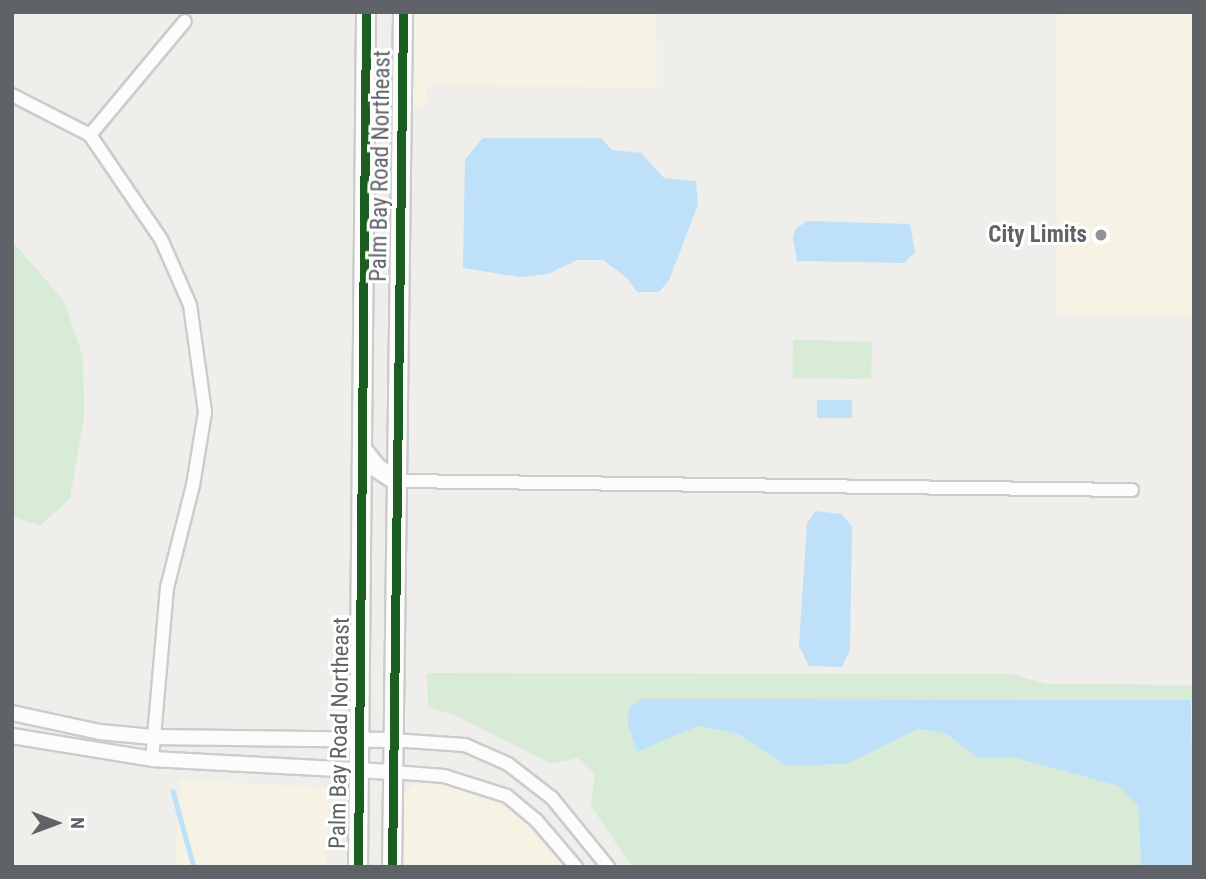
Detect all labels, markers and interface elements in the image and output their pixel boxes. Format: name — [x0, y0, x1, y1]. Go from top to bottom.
street label: Palm Bay Road Northeast — [365, 50, 397, 282]
place label: City Limits — [988, 221, 1087, 249]
marker: City Limits — [1093, 227, 1109, 243]
street label: Palm Bay Road Northeast — [324, 617, 356, 849]
north arrow — [21, 788, 91, 858]
text: N — [66, 817, 89, 829]

